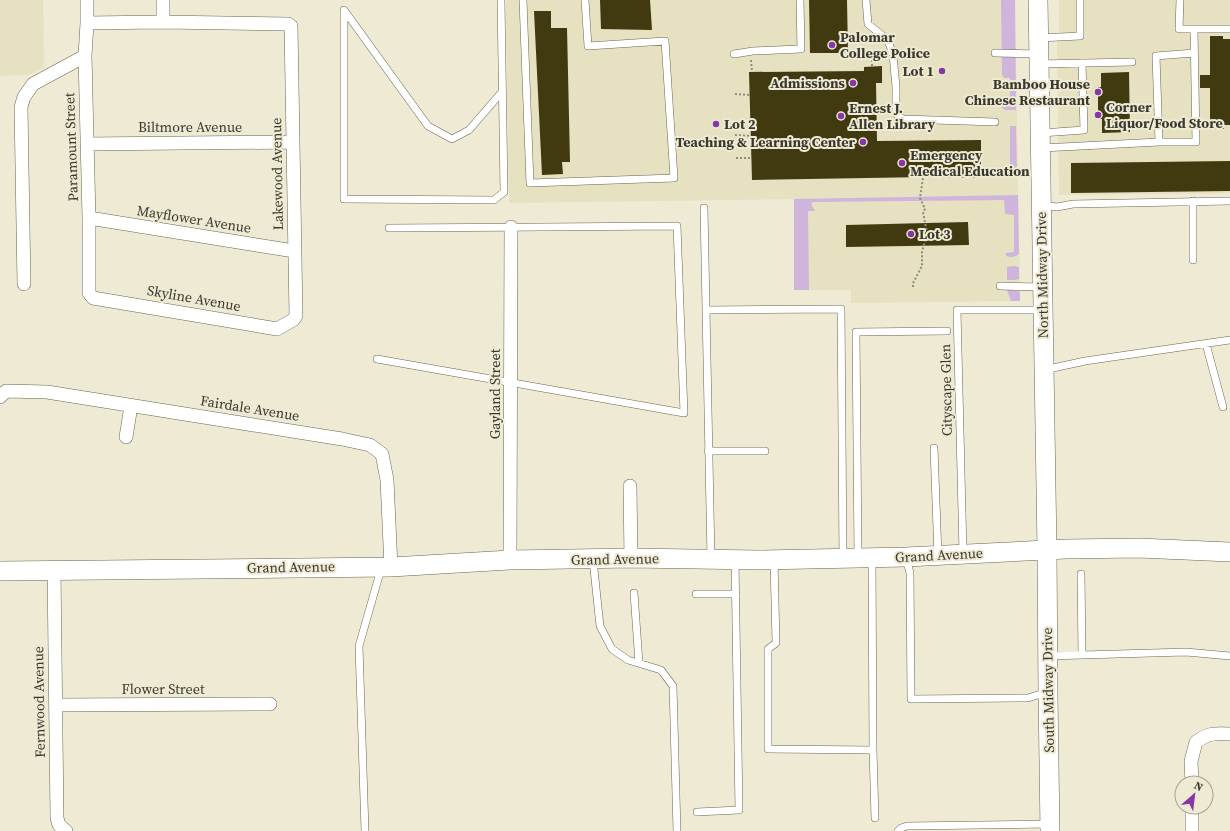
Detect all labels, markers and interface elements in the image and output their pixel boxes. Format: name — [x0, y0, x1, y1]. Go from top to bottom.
place label: Palomar College Police — [840, 27, 930, 63]
marker: Palomar College Police — [827, 40, 837, 50]
place label: Lot 1 — [902, 61, 934, 81]
marker: Lot 1 — [937, 66, 947, 76]
place label: Admissions — [770, 73, 846, 93]
place label: Bamboo House Chinese Restaurant — [965, 74, 1091, 110]
marker: Admissions — [848, 78, 858, 88]
marker: Bamboo House Chinese Restaurant — [1093, 87, 1103, 97]
street label: Paramount Street — [59, 92, 83, 202]
place label: Corner Liquor/Food Store — [1106, 97, 1223, 133]
place label: Ernest J. Allen Library — [849, 98, 936, 134]
marker: Corner Liquor/Food Store — [1093, 110, 1103, 120]
marker: Ernest J. Allen Library — [836, 111, 846, 121]
place label: Lot 2 — [724, 114, 756, 134]
street label: Biltmore Avenue — [138, 117, 242, 137]
street label: Lakewood Avenue — [266, 117, 288, 231]
marker: Lot 2 — [711, 119, 721, 129]
place label: Teaching & Learning Center — [675, 132, 855, 152]
marker: Teaching & Learning Center — [858, 137, 868, 147]
place label: Emergency Medical Education — [910, 145, 1030, 181]
marker: Emergency Medical Education — [897, 158, 907, 168]
street label: Mayflower Avenue — [135, 200, 253, 238]
street label: North Midway Drive — [1031, 212, 1053, 338]
place label: Lot 3 — [919, 224, 951, 244]
marker: Lot 3 — [906, 229, 916, 239]
street label: Skyline Avenue — [146, 280, 242, 316]
street label: Cityscape Glen — [935, 343, 957, 436]
street label: Gayland Street — [485, 348, 505, 439]
street label: Fairdale Avenue — [199, 390, 301, 426]
street label: Grand Avenue — [895, 543, 983, 567]
street label: Grand Avenue — [571, 548, 659, 570]
street label: Grand Avenue — [247, 556, 335, 578]
street label: South Midway Drive — [1037, 627, 1059, 753]
street label: Fernwood Avenue — [28, 646, 50, 758]
street label: Flower Street — [122, 679, 205, 699]
north arrow — [1174, 775, 1214, 815]
text: N — [1191, 778, 1206, 795]

